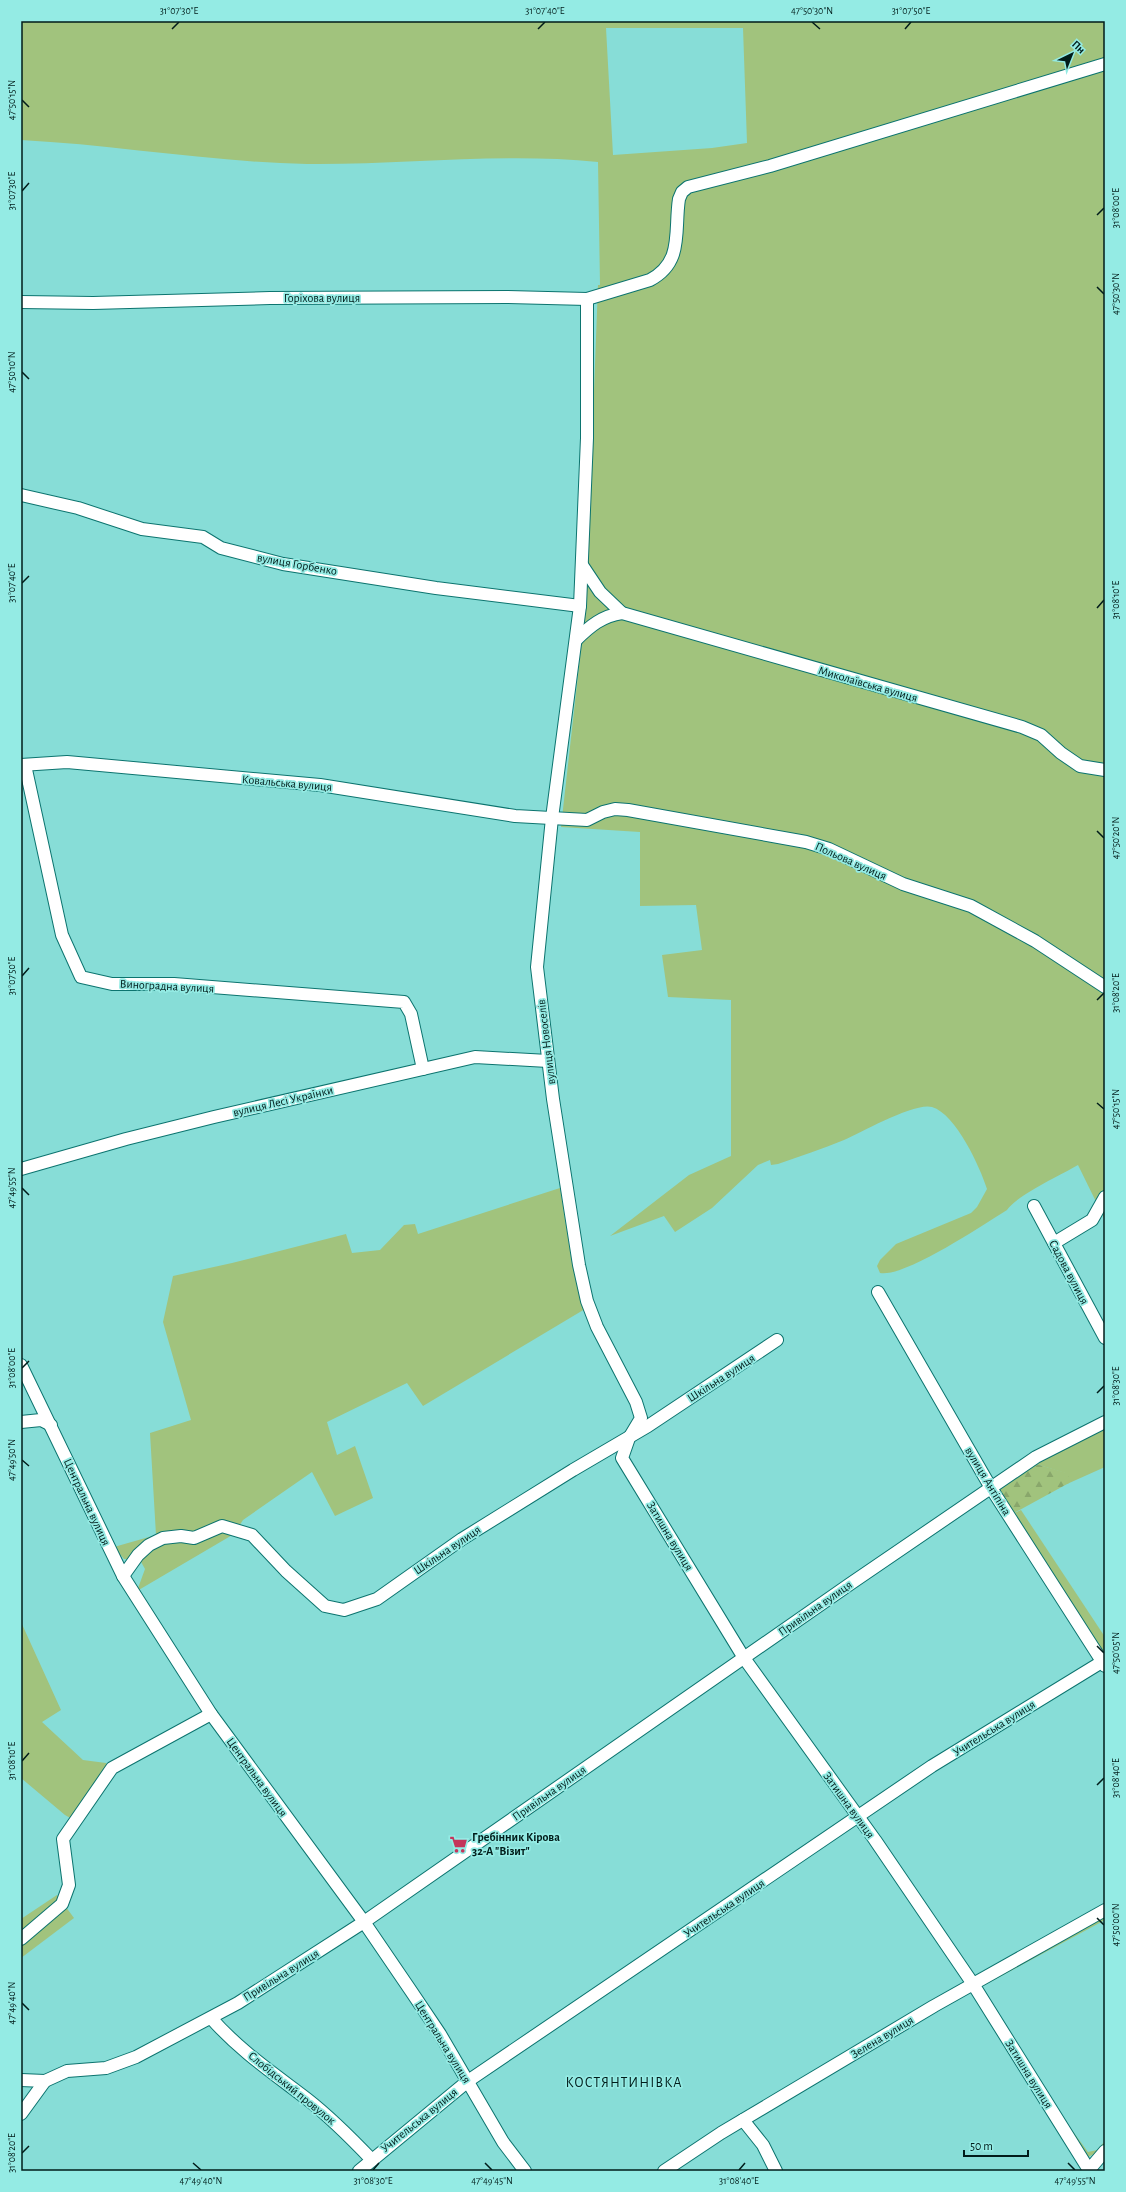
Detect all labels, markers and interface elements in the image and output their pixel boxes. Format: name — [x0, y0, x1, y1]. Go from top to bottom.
text: 31°07'30"E — [160, 6, 198, 16]
text: 31°07'40"E — [525, 6, 565, 16]
text: 47°50'30"N — [791, 6, 833, 16]
text: 31°07'50"E — [892, 6, 931, 16]
north arrow — [1052, 34, 1092, 74]
text: Пн — [1070, 38, 1087, 56]
text: 47°50'15"N — [7, 80, 17, 120]
text: 31°07'30"E — [7, 172, 17, 210]
text: 31°08'00"E — [1111, 188, 1121, 228]
text: 47°50'30"N — [1111, 273, 1121, 315]
street label: Горіхова вулиця — [284, 292, 360, 305]
text: 47°50'10"N — [7, 351, 17, 393]
street label: вулиця Горбенко — [256, 551, 338, 578]
text: 31°07'40"E — [7, 563, 17, 603]
text: 31°08'10"E — [1111, 581, 1121, 619]
street label: Миколаївська вулиця — [817, 664, 919, 705]
street label: Ковальська вулиця — [241, 773, 333, 794]
text: 47°50'20"N — [1111, 817, 1121, 859]
street label: Польова вулиця — [813, 840, 889, 883]
text: 31°07'50"E — [7, 956, 17, 995]
text: 31°08'20"E — [1111, 973, 1121, 1013]
street label: Виноградна вулиця — [119, 978, 215, 995]
street label: вулиця Новоселів — [535, 998, 558, 1085]
street label: вулиця Лесі Українки — [232, 1084, 334, 1119]
text: 47°50'15"N — [1111, 1089, 1121, 1129]
text: 47°49'55"N — [7, 1167, 17, 1209]
street label: Садова вулиця — [1046, 1238, 1091, 1307]
text: 31°08'00"E — [7, 1348, 17, 1388]
street label: Шкільна вулиця — [685, 1352, 757, 1405]
text: 31°08'30"E — [1111, 1366, 1121, 1406]
text: 47°49'50"N — [7, 1439, 17, 1481]
street label: вулиця Антіпіна — [962, 1445, 1013, 1518]
street label: Центральна вулиця — [61, 1457, 112, 1548]
street label: Затишна вулиця — [644, 1499, 695, 1573]
street label: Шкільна вулиця — [411, 1523, 483, 1578]
street label: Привільна вулиця — [776, 1578, 855, 1639]
text: 47°50'05"N — [1111, 1632, 1121, 1674]
street label: Учительська вулиця — [951, 1698, 1038, 1759]
street label: Центральна вулиця — [224, 1735, 290, 1819]
text: 31°08'10"E — [7, 1742, 17, 1780]
text: 31°08'40"E — [1111, 1758, 1121, 1798]
street label: Привільна вулиця — [510, 1763, 589, 1824]
street label: Затишна вулиця — [820, 1770, 877, 1841]
place label: Гребінник Кірова 32-А "Візит" — [472, 1831, 560, 1857]
supermarket icon: Гребінник Кірова 32-А "Візит" — [449, 1834, 469, 1854]
street label: Учительська вулиця — [681, 1877, 767, 1940]
text: 47°50'00"N — [1111, 1903, 1121, 1947]
street label: Привільна вулиця — [241, 1947, 322, 2004]
text: 47°49'40"N — [7, 1982, 17, 2024]
street label: Центральна вулиця — [412, 1999, 473, 2086]
street label: Зелена вулиця — [849, 2014, 916, 2061]
street label: Затишна вулиця — [1002, 2038, 1055, 2111]
street label: Слобідський провулок — [246, 2049, 338, 2128]
district label: КОСТЯНТИНІВКА — [565, 2076, 683, 2090]
street label: Учительська вулиця — [378, 2086, 460, 2155]
scale bar — [964, 2132, 1028, 2158]
text: 31°08'20"E — [7, 2133, 17, 2173]
text: 50 m — [970, 2140, 993, 2152]
text: 47°49'40"N — [180, 2176, 222, 2186]
text: 31°08'30"E — [353, 2176, 393, 2186]
text: 47°49'45"N — [471, 2176, 513, 2186]
text: 31°08'40"E — [719, 2176, 759, 2186]
text: 47°49'55"N — [1054, 2176, 1096, 2186]

